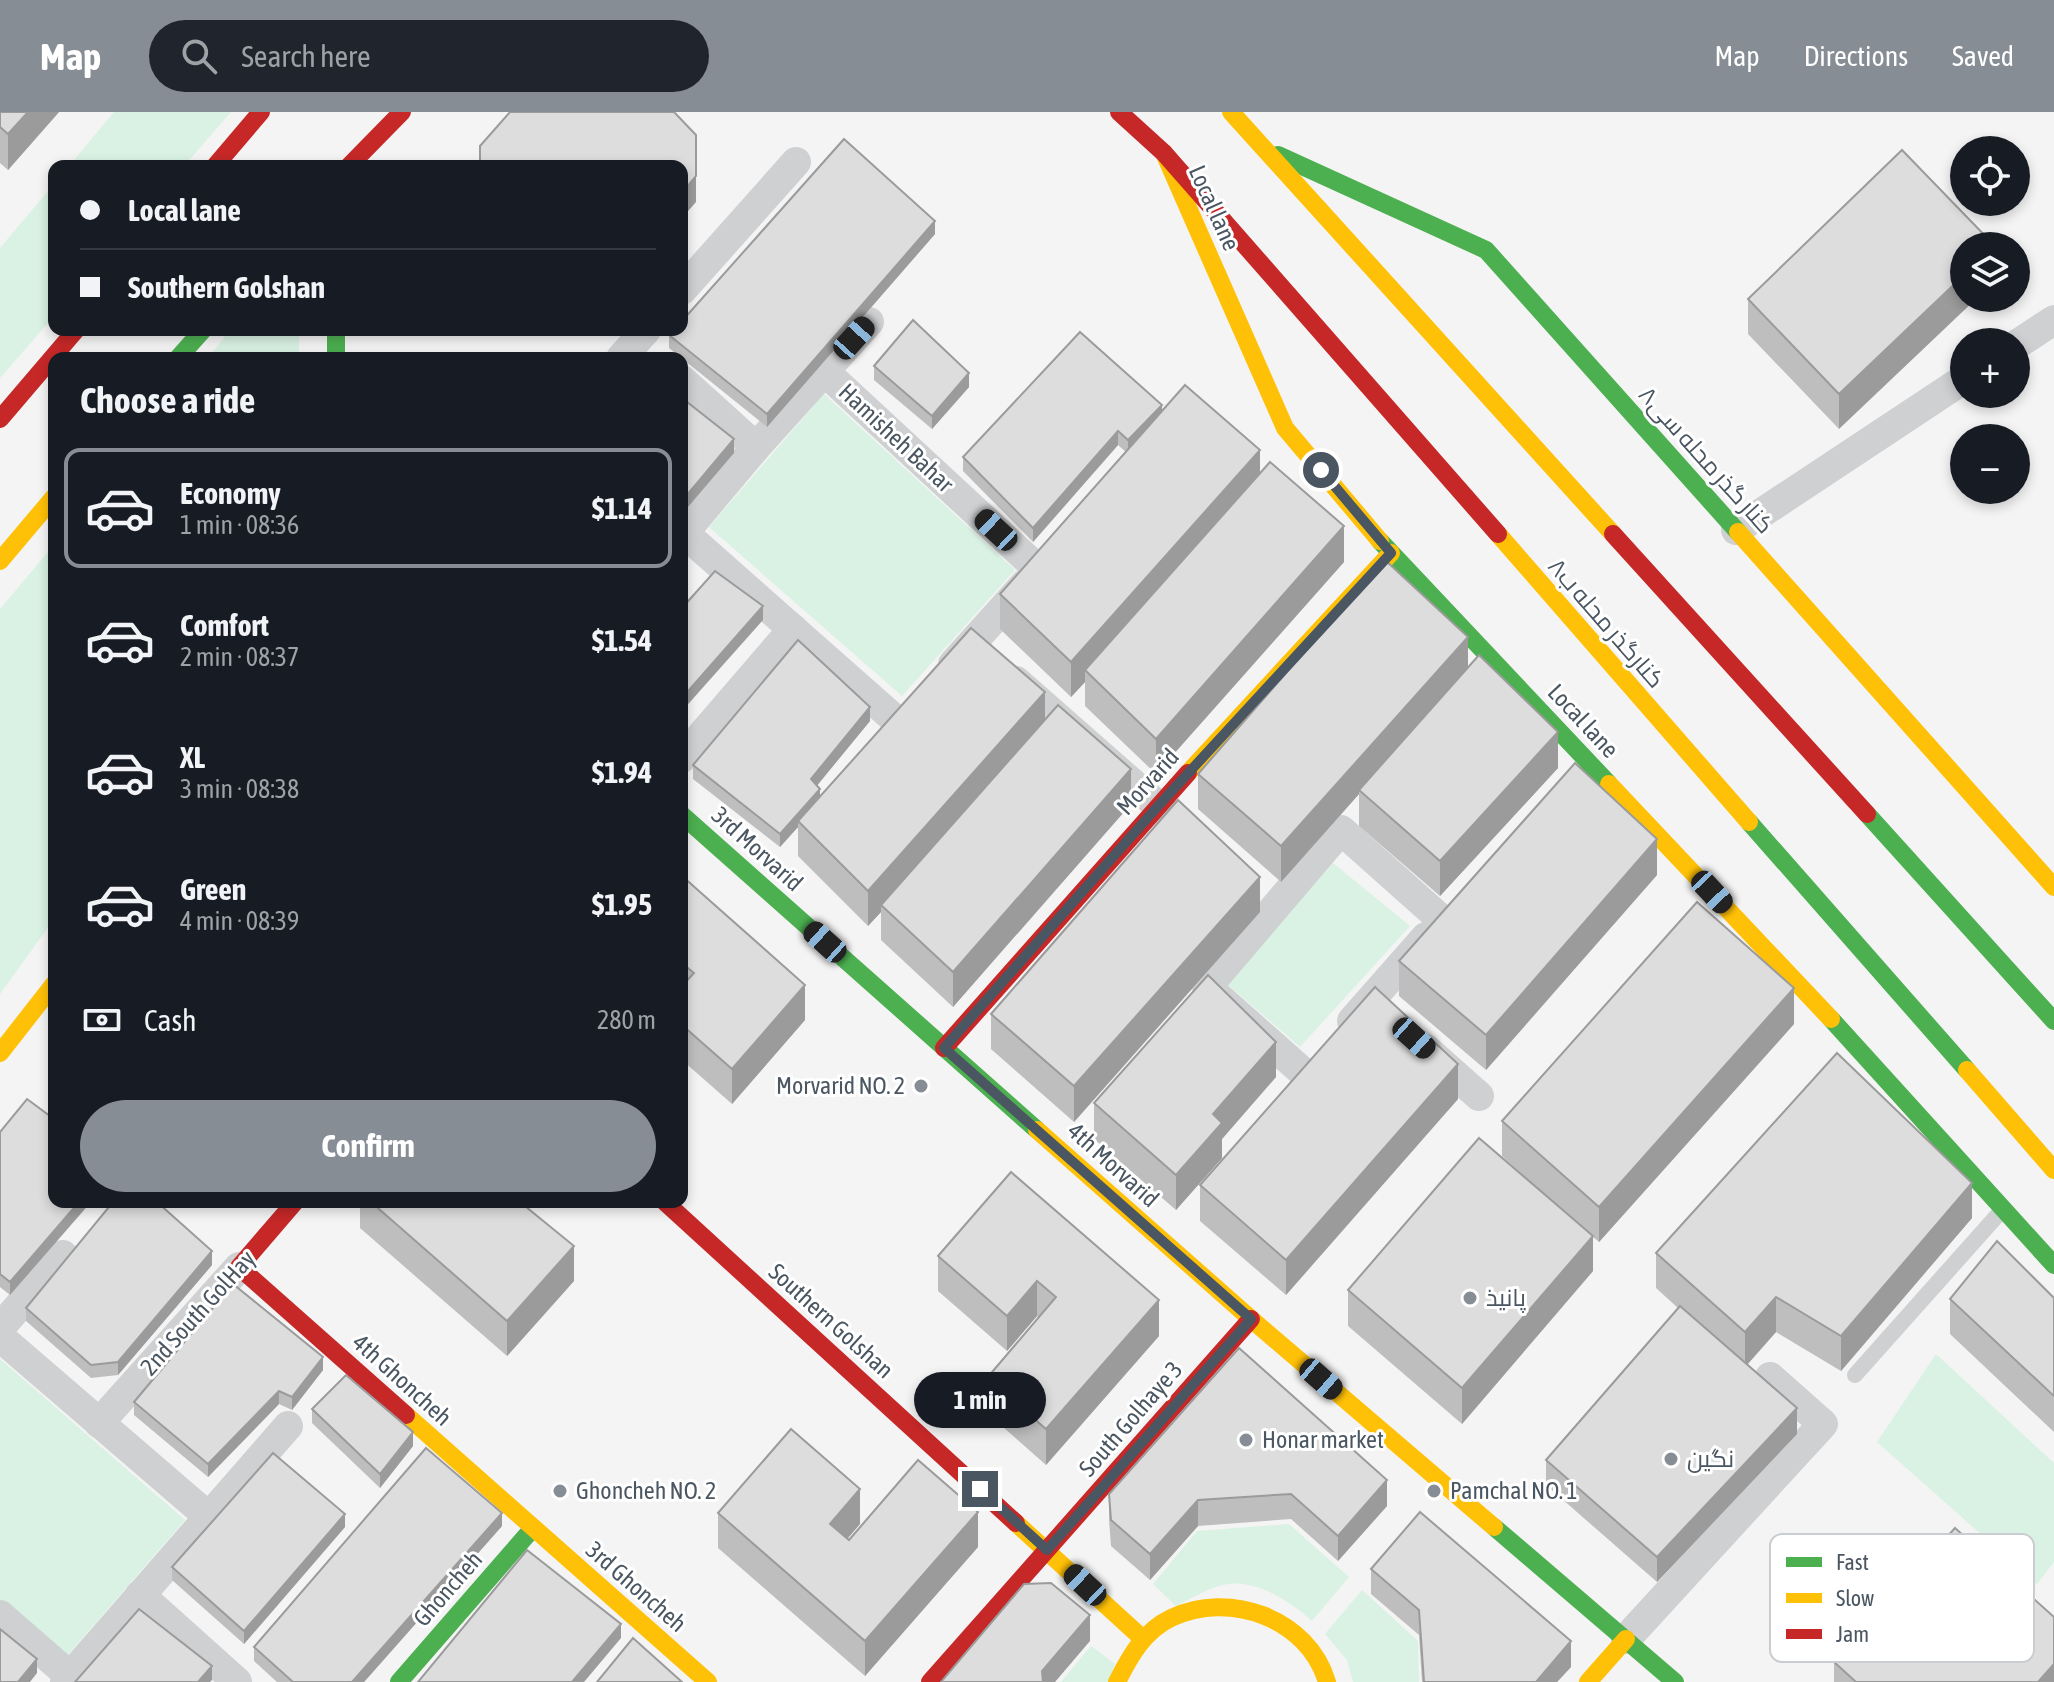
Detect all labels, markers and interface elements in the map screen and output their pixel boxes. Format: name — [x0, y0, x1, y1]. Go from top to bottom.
search box — [149, 20, 709, 92]
icon: search — [177, 34, 221, 78]
text: Map — [40, 35, 101, 78]
text: Search here — [241, 39, 371, 73]
text: Map — [1715, 40, 1760, 72]
text: Directions — [1804, 40, 1908, 72]
text: Saved — [1952, 40, 2014, 72]
map controls — [1950, 136, 2030, 504]
button: locate — [1950, 136, 2030, 216]
street label: Local lane — [1184, 161, 1245, 255]
text: Local lane — [128, 193, 241, 227]
button: layers — [1950, 232, 2030, 312]
text: Southern Golshan — [128, 270, 325, 304]
car — [829, 312, 879, 364]
button: + — [1950, 328, 2030, 408]
street label: Hamisheh Bahar — [834, 378, 960, 498]
text: Choose a ride — [80, 379, 255, 421]
street label: کنار گذر محله سی۸ — [1633, 381, 1779, 539]
button: − — [1950, 424, 2030, 504]
route start — [1303, 452, 1339, 488]
icon: car — [84, 472, 156, 544]
text: Economy — [180, 476, 281, 510]
text: $1.14 — [592, 491, 652, 525]
car — [970, 505, 1022, 555]
text: 1 min · 08:36 — [180, 510, 299, 540]
street label: کنارگذر محله ب۸ — [1543, 553, 1670, 693]
icon: car — [84, 604, 156, 676]
text: Comfort — [180, 608, 269, 642]
text: $1.54 — [592, 623, 652, 657]
text: 2 min · 08:37 — [180, 642, 299, 672]
street label: Local lane — [1543, 678, 1624, 763]
icon: car — [84, 736, 156, 808]
text: XL — [180, 740, 205, 774]
street label: Morvarid — [1111, 743, 1184, 820]
text: $1.94 — [592, 755, 652, 789]
text: 3 min · 08:38 — [180, 774, 299, 804]
street label: 3rd Morvarid — [707, 801, 808, 896]
car — [1687, 866, 1737, 918]
icon: car — [84, 868, 156, 940]
text: Green — [180, 872, 246, 906]
text: $1.95 — [592, 887, 652, 921]
text: 4 min · 08:39 — [180, 906, 299, 936]
car — [799, 917, 851, 967]
icon: cash — [80, 998, 124, 1042]
text: Cash — [144, 1003, 197, 1037]
text: 280 m — [597, 1005, 656, 1035]
car — [1388, 1013, 1440, 1063]
place label: Morvarid NO. 2 — [776, 1072, 905, 1099]
marker: Morvarid NO. 2 — [912, 1077, 930, 1095]
button: Confirm — [80, 1100, 656, 1192]
street label: 4th Morvarid — [1063, 1117, 1164, 1212]
street label: 2nd South GolHay — [135, 1245, 261, 1380]
street label: Southern Golshan — [764, 1258, 899, 1383]
place label: پانیذ — [1486, 1284, 1526, 1314]
marker: پانیذ — [1461, 1289, 1479, 1307]
street label: 4th Ghoncheh — [347, 1328, 457, 1431]
car — [1295, 1354, 1347, 1404]
street label: South Golhaye 3 — [1074, 1356, 1188, 1482]
callout: 1 min — [914, 1373, 1046, 1429]
text: 1 min — [953, 1385, 1007, 1415]
place label: Honar market — [1262, 1426, 1384, 1453]
marker: Honar market — [1237, 1431, 1255, 1449]
place label: نگین — [1687, 1445, 1734, 1473]
marker: نگین — [1662, 1450, 1680, 1468]
route end — [962, 1471, 998, 1507]
place label: Ghoncheh NO. 2 — [576, 1477, 716, 1504]
place label: Pamchal NO. 1 — [1450, 1477, 1578, 1504]
marker: Ghoncheh NO. 2 — [551, 1482, 569, 1500]
marker: Pamchal NO. 1 — [1425, 1482, 1443, 1500]
legend — [1770, 1534, 2034, 1662]
street label: 3rd Ghoncheh — [581, 1536, 692, 1637]
street label: Ghoncheh — [408, 1546, 487, 1632]
text: Fast — [1836, 1549, 1869, 1575]
car — [1059, 1560, 1111, 1610]
text: Slow — [1836, 1585, 1874, 1611]
text: Jam — [1836, 1621, 1869, 1647]

